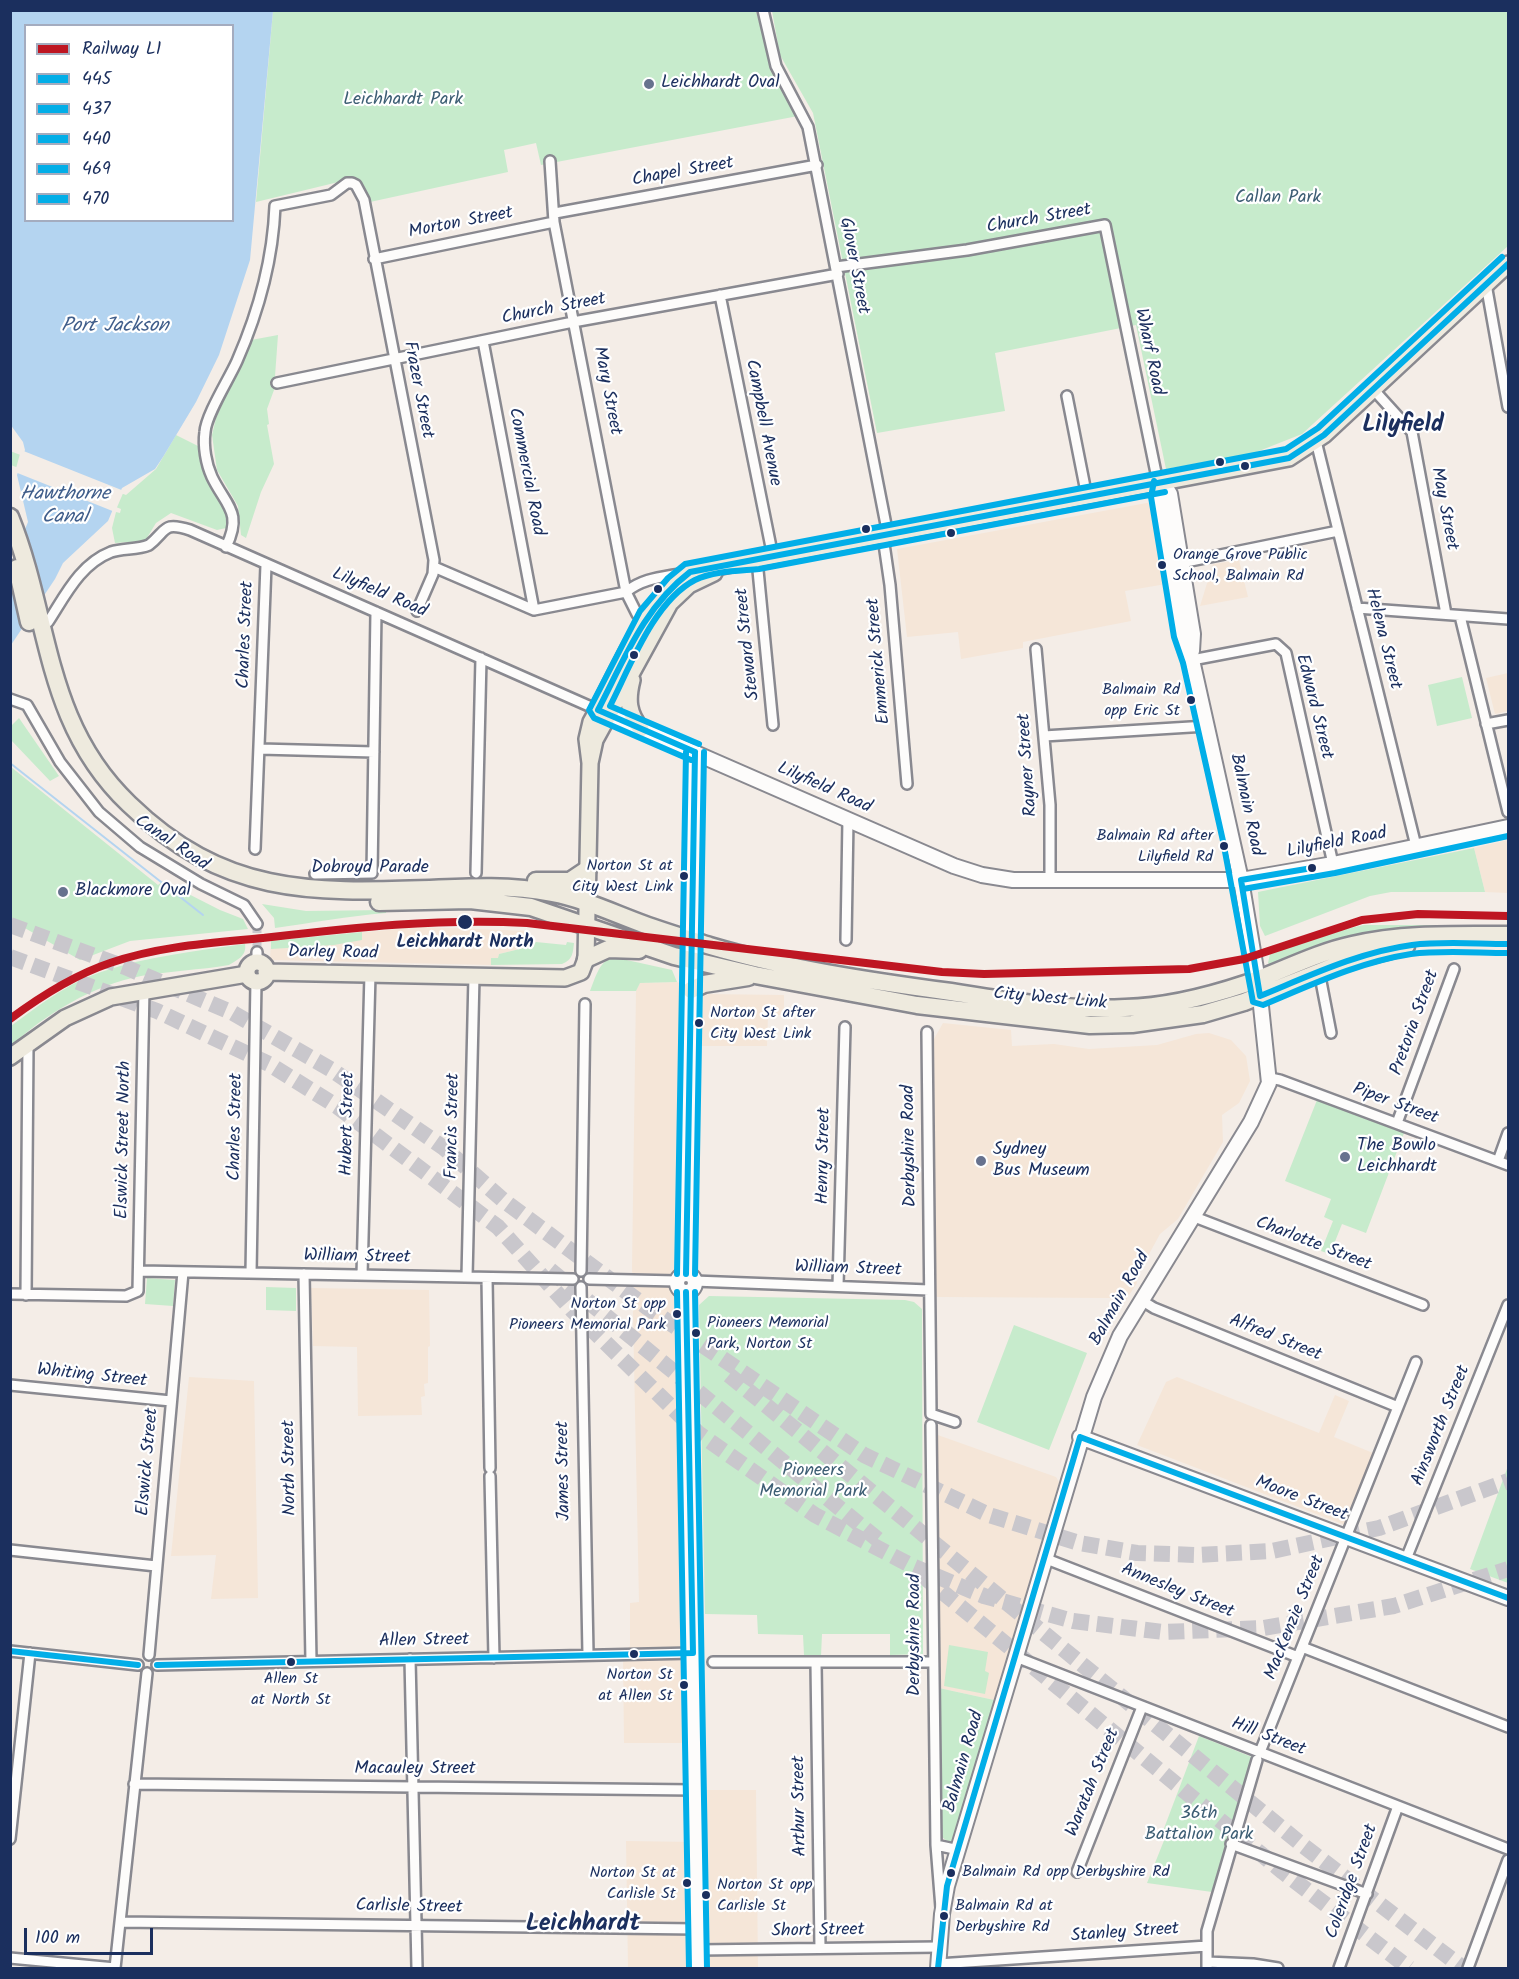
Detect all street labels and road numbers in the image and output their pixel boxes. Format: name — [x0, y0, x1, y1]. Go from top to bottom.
street label: Chapel Street — [630, 153, 736, 193]
street label: Church Street — [985, 200, 1093, 240]
street label: Morton Street — [407, 203, 515, 245]
street label: Glover Street — [833, 216, 873, 316]
street label: Church Street — [500, 289, 608, 331]
street label: Wharf Road — [1128, 307, 1168, 397]
street label: Frazer Street — [397, 340, 437, 440]
street label: Mary Street — [587, 345, 625, 437]
street label: Campbell Avenue — [739, 358, 785, 488]
street label: Commercial Road — [502, 406, 548, 538]
street label: May Street — [1424, 466, 1462, 552]
street label: Lilyfield Road — [328, 564, 430, 624]
street label: Charles Street — [234, 581, 260, 689]
street label: Helena Street — [1359, 586, 1405, 692]
street label: Steward Street — [732, 587, 766, 701]
street label: Emmerick Street — [864, 597, 896, 725]
street label: Edward Street — [1289, 652, 1337, 762]
street label: Rayner Street — [1015, 712, 1043, 818]
street label: Balmain Road — [1224, 752, 1266, 858]
street label: Lilyfield Road — [773, 759, 875, 819]
street label: Canal Road — [130, 811, 212, 877]
street label: Lilyfield Road — [1285, 824, 1389, 864]
street label: Dobroyd Parade — [311, 858, 429, 880]
street label: Darley Road — [288, 942, 378, 966]
street label: Pretoria Street — [1387, 967, 1445, 1079]
street label: City West Link — [992, 984, 1108, 1016]
street label: Elswick Street North — [113, 1061, 137, 1219]
street label: Hubert Street — [337, 1072, 361, 1176]
street label: Charles Street — [225, 1073, 249, 1181]
street label: Francis Street — [442, 1073, 466, 1179]
street label: Piper Street — [1349, 1080, 1441, 1130]
street label: Derbyshire Road — [899, 1085, 923, 1207]
street label: Henry Street — [813, 1107, 837, 1205]
street label: Charlotte Street — [1252, 1213, 1374, 1277]
street label: William Street — [303, 1246, 411, 1270]
street label: Balmain Road — [1086, 1248, 1156, 1350]
street label: William Street — [794, 1257, 902, 1283]
street label: Alfred Street — [1226, 1311, 1324, 1367]
street label: Whiting Street — [36, 1360, 148, 1394]
street label: Ainsworth Street — [1408, 1363, 1476, 1489]
street label: Elswick Street — [134, 1407, 164, 1517]
street label: North Street — [279, 1420, 303, 1516]
street label: James Street — [553, 1421, 577, 1521]
street label: Moore Street — [1252, 1472, 1350, 1528]
street label: MacKenzie Street — [1261, 1553, 1331, 1683]
street label: Annesley Street — [1117, 1560, 1237, 1624]
street label: Derbyshire Road — [905, 1574, 927, 1696]
street label: Allen Street — [379, 1630, 469, 1654]
street label: Balmain Road — [940, 1709, 990, 1815]
street label: Hill Street — [1228, 1714, 1308, 1762]
street label: Waratah Street — [1062, 1726, 1126, 1840]
street label: Arthur Street — [789, 1755, 813, 1857]
street label: Macauley Street — [354, 1759, 476, 1781]
street label: Coleridge Street — [1322, 1822, 1384, 1942]
street label: Carlisle Street — [355, 1896, 463, 1920]
street label: Stanley Street — [1070, 1919, 1180, 1949]
street label: Short Street — [771, 1920, 865, 1944]

